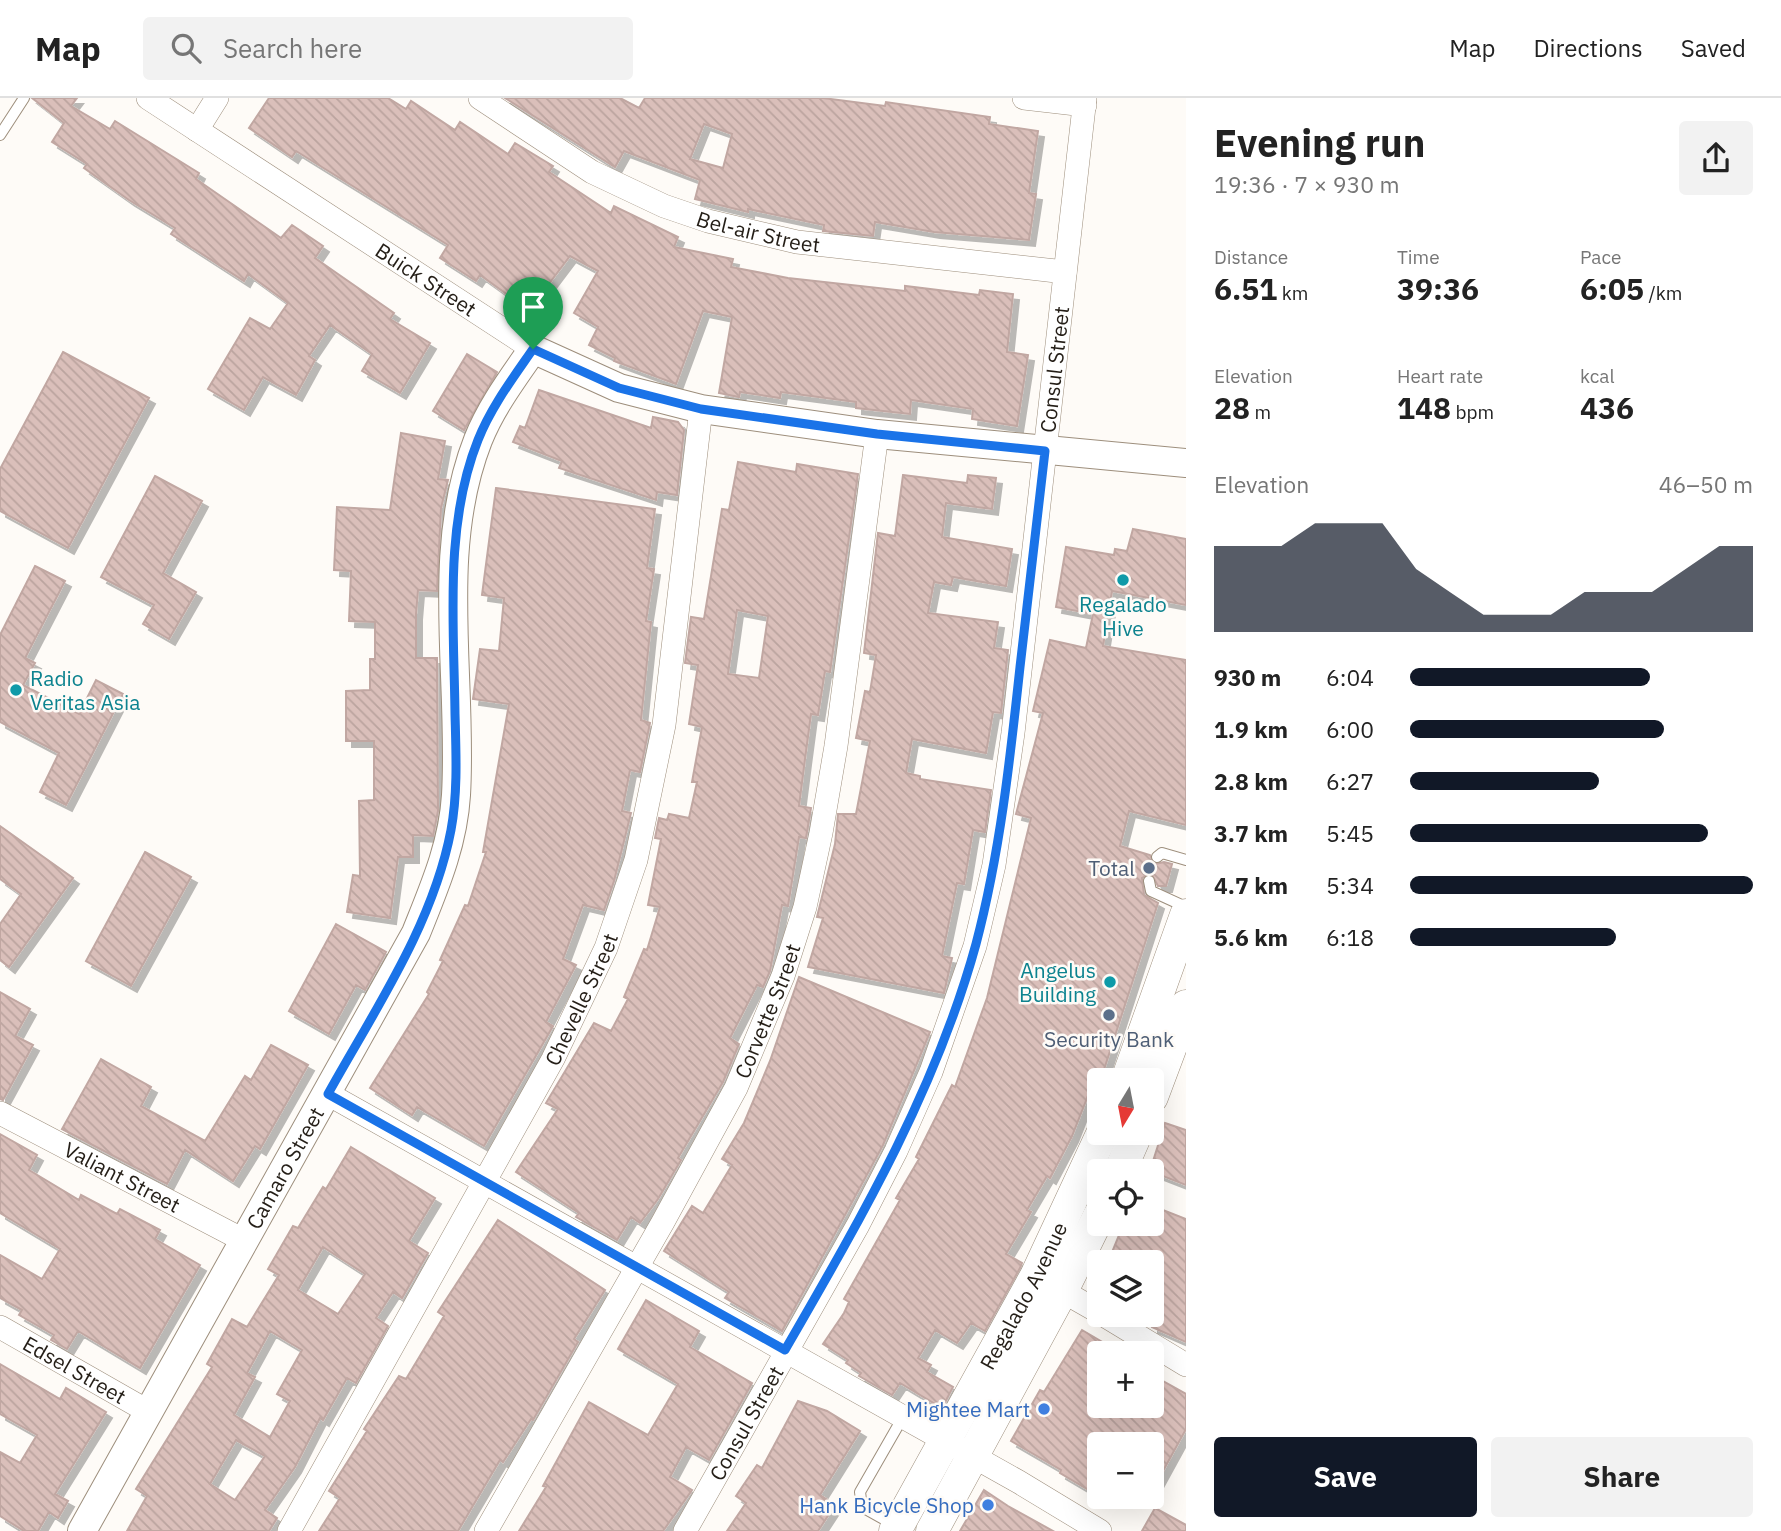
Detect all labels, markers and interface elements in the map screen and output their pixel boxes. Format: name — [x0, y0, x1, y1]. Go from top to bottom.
search box — [143, 17, 633, 80]
text: Map — [35, 27, 101, 70]
icon: search — [167, 29, 205, 67]
text: Search here — [223, 31, 362, 65]
text: Map — [1449, 32, 1495, 64]
text: Directions — [1533, 32, 1643, 64]
text: Saved — [1681, 32, 1746, 64]
text: Evening run — [1214, 118, 1425, 167]
button: share — [1679, 121, 1753, 195]
text: 19:36 · 7 × 930 m — [1214, 169, 1400, 199]
street label: Bel-air Street — [693, 204, 822, 258]
street label: Buick Street — [370, 236, 482, 322]
text: Distance — [1214, 245, 1288, 269]
text: Time — [1397, 245, 1440, 269]
text: Pace — [1580, 245, 1621, 269]
text: 6.51 — [1214, 269, 1277, 308]
text: 39:36 — [1397, 269, 1479, 308]
text: 6:05 — [1580, 269, 1644, 308]
pin — [503, 277, 563, 349]
text: km — [1277, 281, 1308, 305]
text: /km — [1644, 281, 1682, 305]
icon: arrive — [514, 288, 552, 326]
street label: Consul Street — [1033, 305, 1075, 434]
text: Elevation — [1214, 364, 1293, 388]
text: Heart rate — [1397, 364, 1483, 388]
text: kcal — [1580, 364, 1615, 388]
text: 28 — [1214, 388, 1250, 427]
text: 148 — [1397, 388, 1451, 427]
text: 436 — [1580, 388, 1634, 427]
text: m — [1250, 400, 1271, 424]
text: bpm — [1451, 400, 1494, 424]
text: Elevation — [1214, 469, 1309, 499]
text: 46–50 m — [1659, 469, 1753, 499]
marker: Regalado Hive — [1115, 572, 1131, 588]
place label: Regalado Hive — [1079, 590, 1167, 642]
text: 930 m — [1214, 662, 1281, 692]
text: 6:04 — [1326, 662, 1374, 692]
place label: Radio Veritas Asia — [30, 664, 141, 716]
marker: Radio Veritas Asia — [8, 682, 24, 698]
text: 1.9 km — [1214, 714, 1288, 744]
text: 6:00 — [1326, 714, 1374, 744]
text: 2.8 km — [1214, 766, 1288, 796]
text: 6:27 — [1326, 766, 1374, 796]
text: 3.7 km — [1214, 818, 1288, 848]
text: 5:45 — [1326, 818, 1374, 848]
place label: Total — [1088, 854, 1135, 882]
marker: Total — [1141, 860, 1157, 876]
text: 4.7 km — [1214, 870, 1288, 900]
text: 5:34 — [1326, 870, 1374, 900]
text: 5.6 km — [1214, 922, 1288, 952]
text: 6:18 — [1326, 922, 1374, 952]
street label: Chevelle Street — [538, 929, 624, 1070]
street label: Corvette Street — [728, 940, 806, 1083]
place label: Angelus Building — [1019, 956, 1096, 1008]
marker: Angelus Building — [1102, 974, 1118, 990]
marker: Security Bank — [1101, 1007, 1117, 1023]
place label: Security Bank — [1044, 1025, 1174, 1053]
north arrow — [1087, 1068, 1164, 1144]
map controls — [1087, 1068, 1164, 1509]
street label: Camaro Street — [240, 1102, 330, 1234]
street label: Valiant Street — [59, 1135, 185, 1219]
button: locate — [1087, 1159, 1164, 1236]
street label: Regalado Avenue — [973, 1217, 1073, 1375]
button: layers — [1087, 1250, 1164, 1327]
street label: Edsel Street — [18, 1329, 131, 1410]
button: + — [1087, 1341, 1164, 1418]
street label: Consul Street — [703, 1361, 790, 1485]
place label: Mightee Mart — [906, 1395, 1030, 1423]
marker: Mightee Mart — [1036, 1401, 1052, 1417]
button: − — [1087, 1432, 1164, 1509]
button: Save — [1214, 1437, 1477, 1517]
button: Share — [1491, 1437, 1753, 1517]
place label: Hank Bicycle Shop — [799, 1491, 974, 1519]
marker: Hank Bicycle Shop — [980, 1497, 996, 1513]

